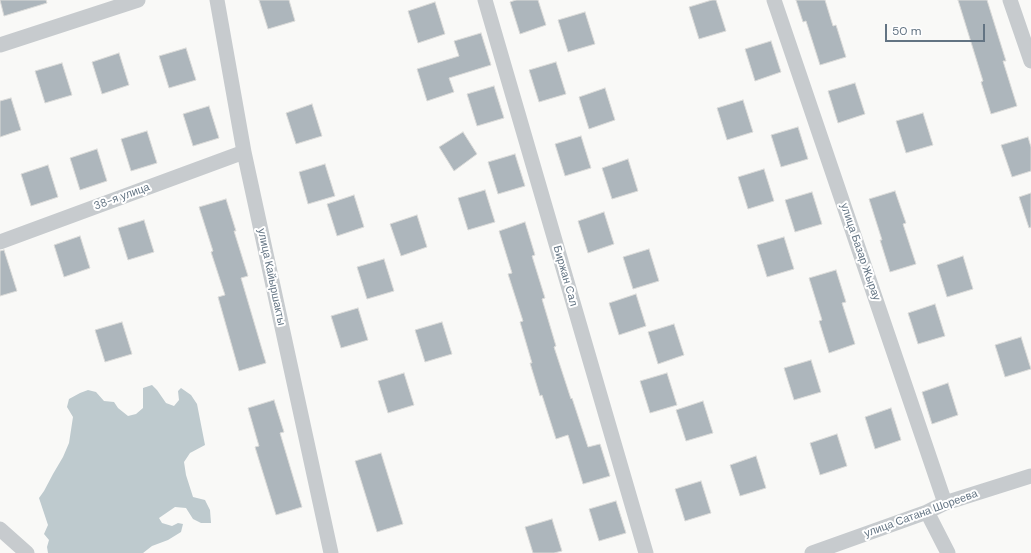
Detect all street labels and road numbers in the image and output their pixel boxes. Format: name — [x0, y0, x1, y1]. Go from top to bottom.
street label: 38-я улица — [92, 181, 152, 213]
street label: улица Базар Жырау — [837, 202, 883, 302]
street label: улица Кайыршакты — [254, 227, 288, 327]
street label: Биржан Сал — [550, 244, 580, 308]
street label: улица Сатана Шореева — [863, 487, 979, 541]

